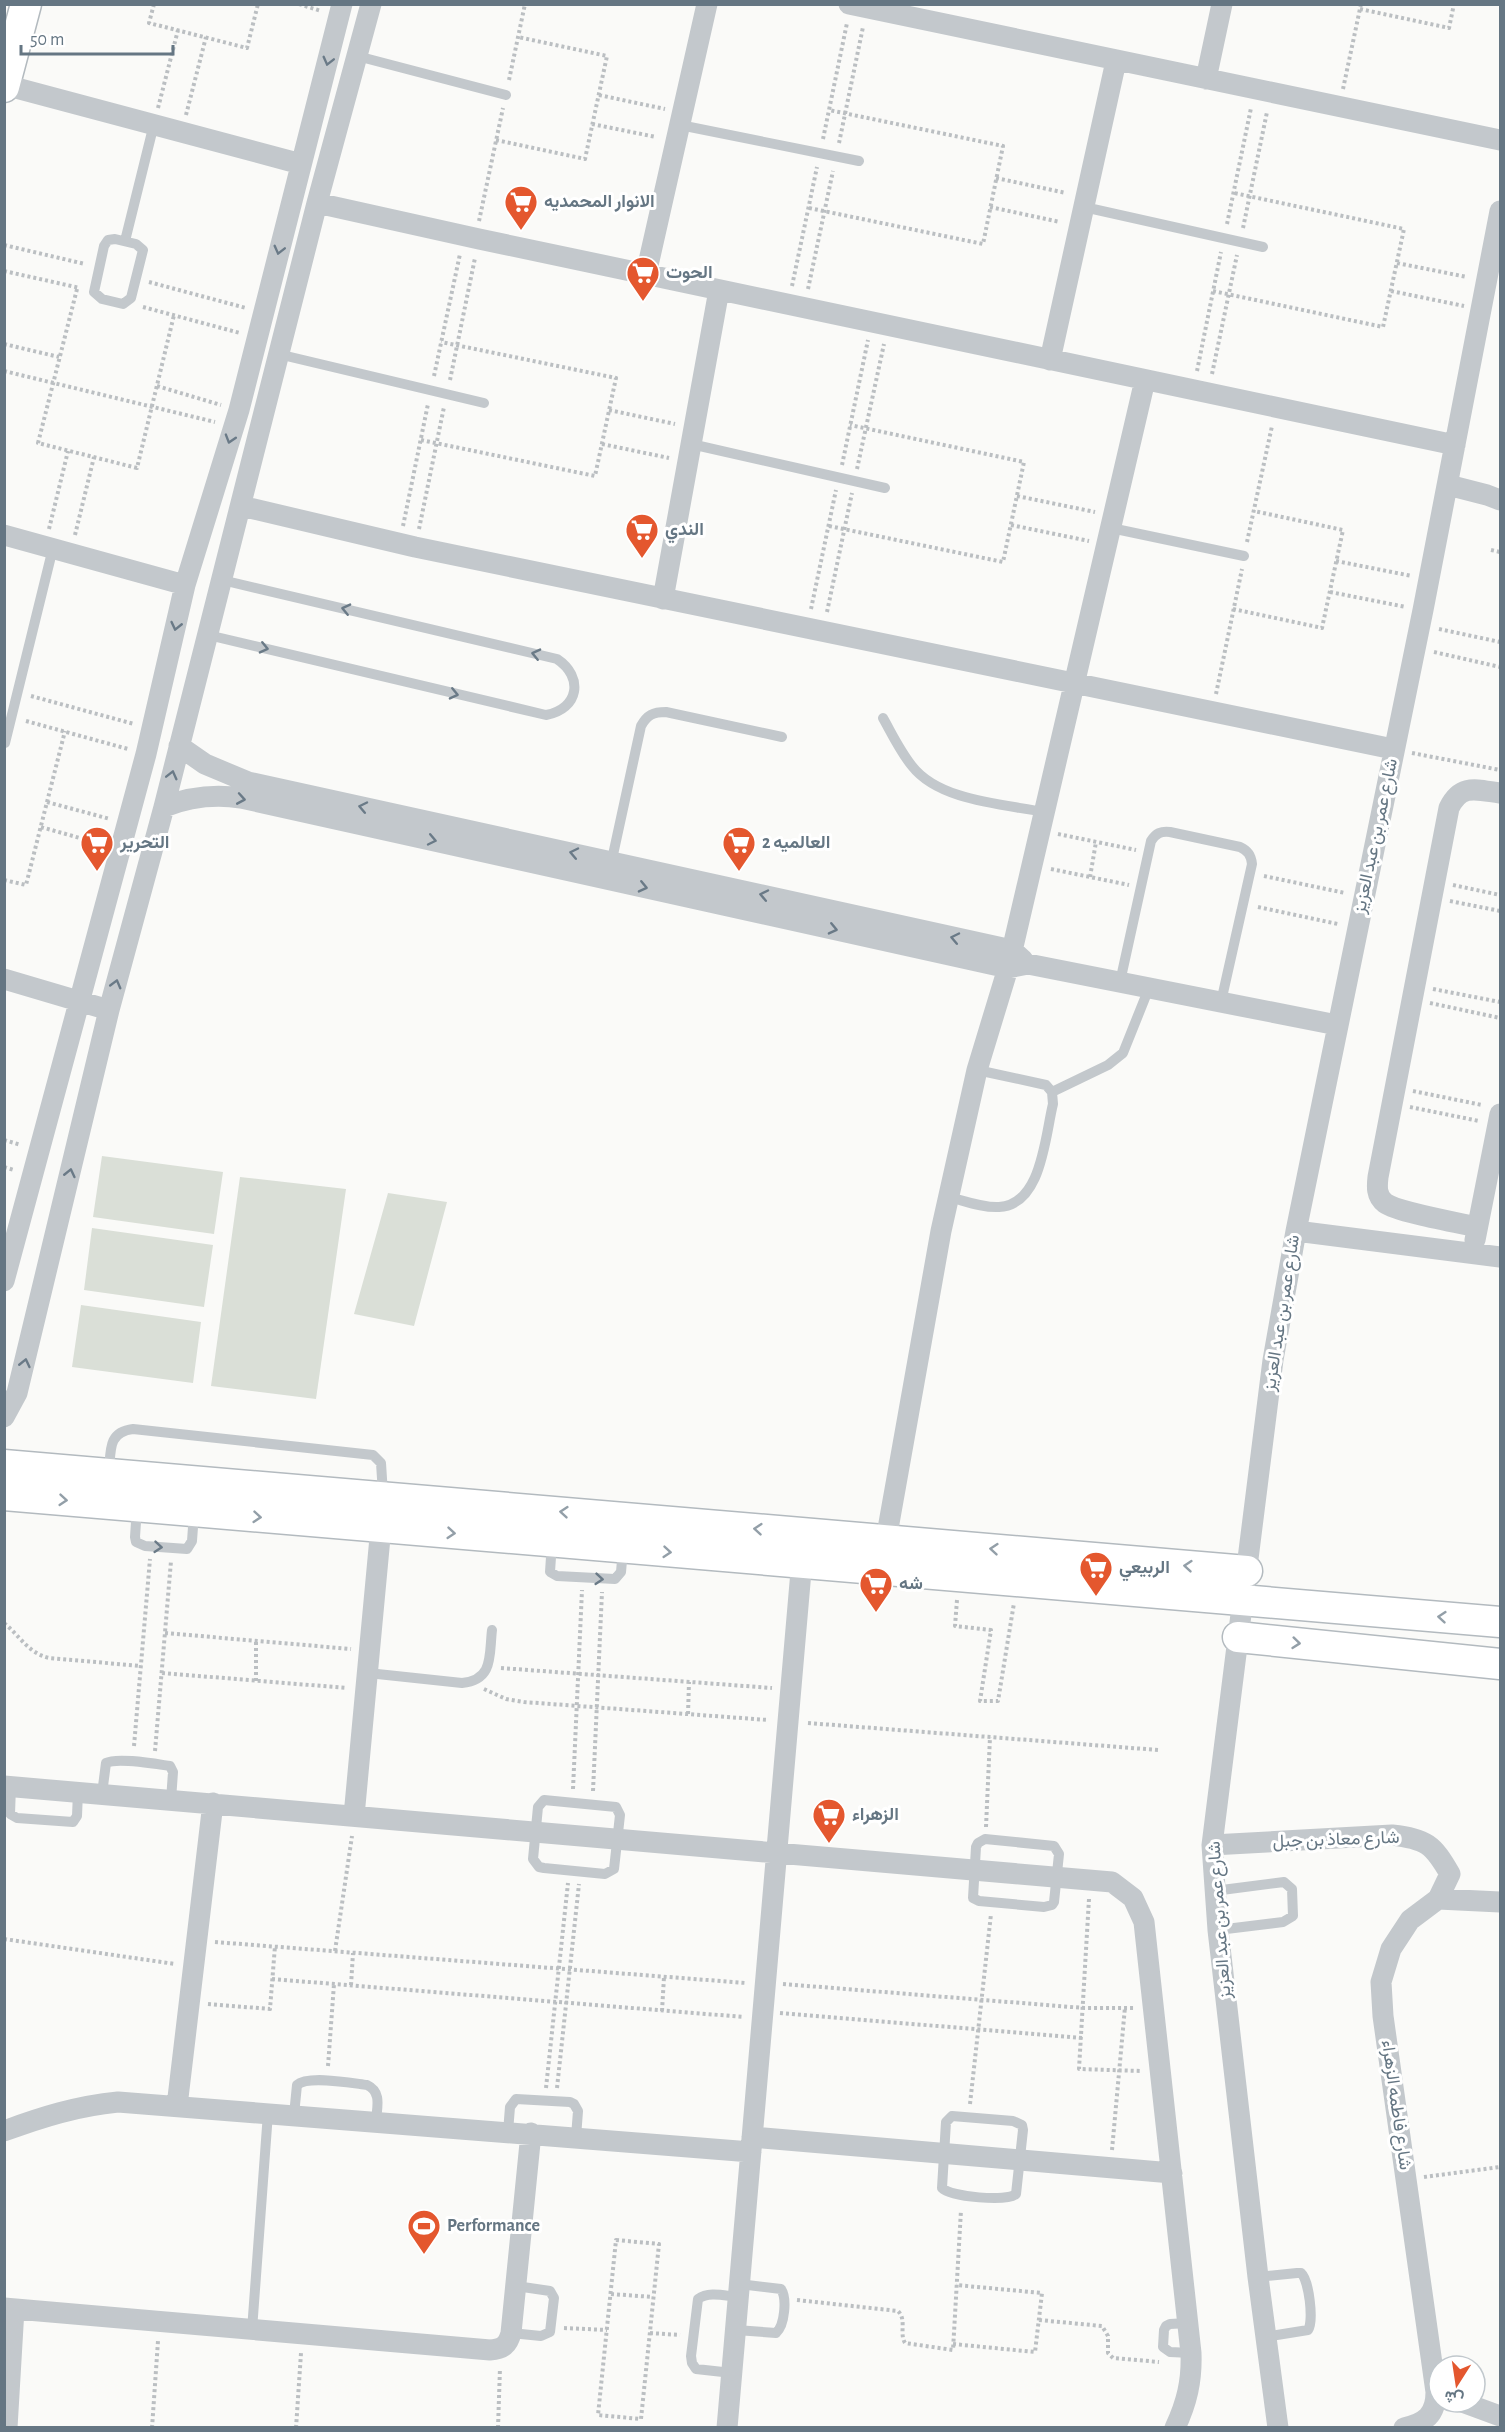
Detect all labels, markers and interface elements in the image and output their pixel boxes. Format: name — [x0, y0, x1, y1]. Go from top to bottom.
scale bar — [21, 18, 172, 56]
text: 50 m — [30, 31, 64, 49]
one-way arrow — [322, 56, 335, 66]
supermarket icon: الانوار المحمديه — [503, 184, 539, 231]
place label: الانوار المحمديه — [544, 193, 655, 212]
one-way arrow — [274, 245, 287, 255]
supermarket icon: الحوت — [625, 255, 661, 302]
place label: الحوت — [666, 264, 713, 283]
one-way arrow — [225, 433, 237, 444]
supermarket icon: الندي — [624, 512, 660, 559]
place label: الندي — [665, 521, 704, 544]
one-way arrow — [341, 604, 351, 617]
one-way arrow — [170, 621, 183, 631]
one-way arrow — [259, 641, 269, 654]
one-way arrow — [531, 648, 541, 661]
one-way arrow — [449, 686, 459, 699]
street label: شارع عمر بن عبد العزيز — [1351, 757, 1403, 917]
one-way arrow — [164, 770, 177, 780]
one-way arrow — [236, 792, 246, 805]
one-way arrow — [358, 801, 368, 814]
supermarket icon: التحرير — [79, 825, 115, 872]
supermarket icon: العالميه 2 — [721, 825, 757, 872]
one-way arrow — [427, 833, 437, 846]
place label: التحرير — [119, 834, 169, 853]
place label: العالميه 2 — [762, 834, 830, 853]
one-way arrow — [569, 848, 579, 861]
one-way arrow — [638, 880, 648, 893]
one-way arrow — [760, 890, 770, 903]
one-way arrow — [828, 922, 838, 935]
one-way arrow — [950, 932, 960, 945]
one-way arrow — [108, 979, 121, 989]
one-way arrow — [62, 1168, 75, 1178]
street label: شارع عمر بن عبد العزيز — [1261, 1234, 1305, 1394]
one-way arrow — [17, 1358, 30, 1368]
one-way arrow — [58, 1493, 67, 1506]
one-way arrow — [559, 1506, 568, 1519]
one-way arrow — [252, 1510, 262, 1523]
one-way arrow — [753, 1523, 762, 1536]
one-way arrow — [447, 1527, 456, 1540]
one-way arrow — [153, 1540, 163, 1553]
one-way arrow — [990, 1543, 999, 1556]
one-way arrow — [662, 1545, 671, 1558]
supermarket icon: الربيعي — [1078, 1550, 1114, 1597]
place label: الربيعي — [1119, 1559, 1170, 1582]
one-way arrow — [1184, 1560, 1193, 1573]
supermarket icon: شه — [858, 1566, 894, 1613]
one-way arrow — [594, 1572, 603, 1585]
place label: شه — [899, 1575, 923, 1593]
one-way arrow — [1438, 1611, 1447, 1624]
one-way arrow — [1291, 1636, 1300, 1649]
supermarket icon: الزهراء — [811, 1797, 847, 1844]
place label: الزهراء — [852, 1806, 899, 1825]
street label: شارع معاذ بن جبل — [1272, 1829, 1400, 1853]
street label: شارع عمر بن عبد العزيز — [1206, 1840, 1237, 2000]
street label: شارع فاطمه الزهراء — [1376, 2039, 1414, 2171]
sports icon: Performance — [406, 2208, 442, 2255]
place label: Performance — [447, 2217, 540, 2235]
north arrow — [1427, 2354, 1487, 2414]
text: ش — [1443, 2387, 1465, 2408]

